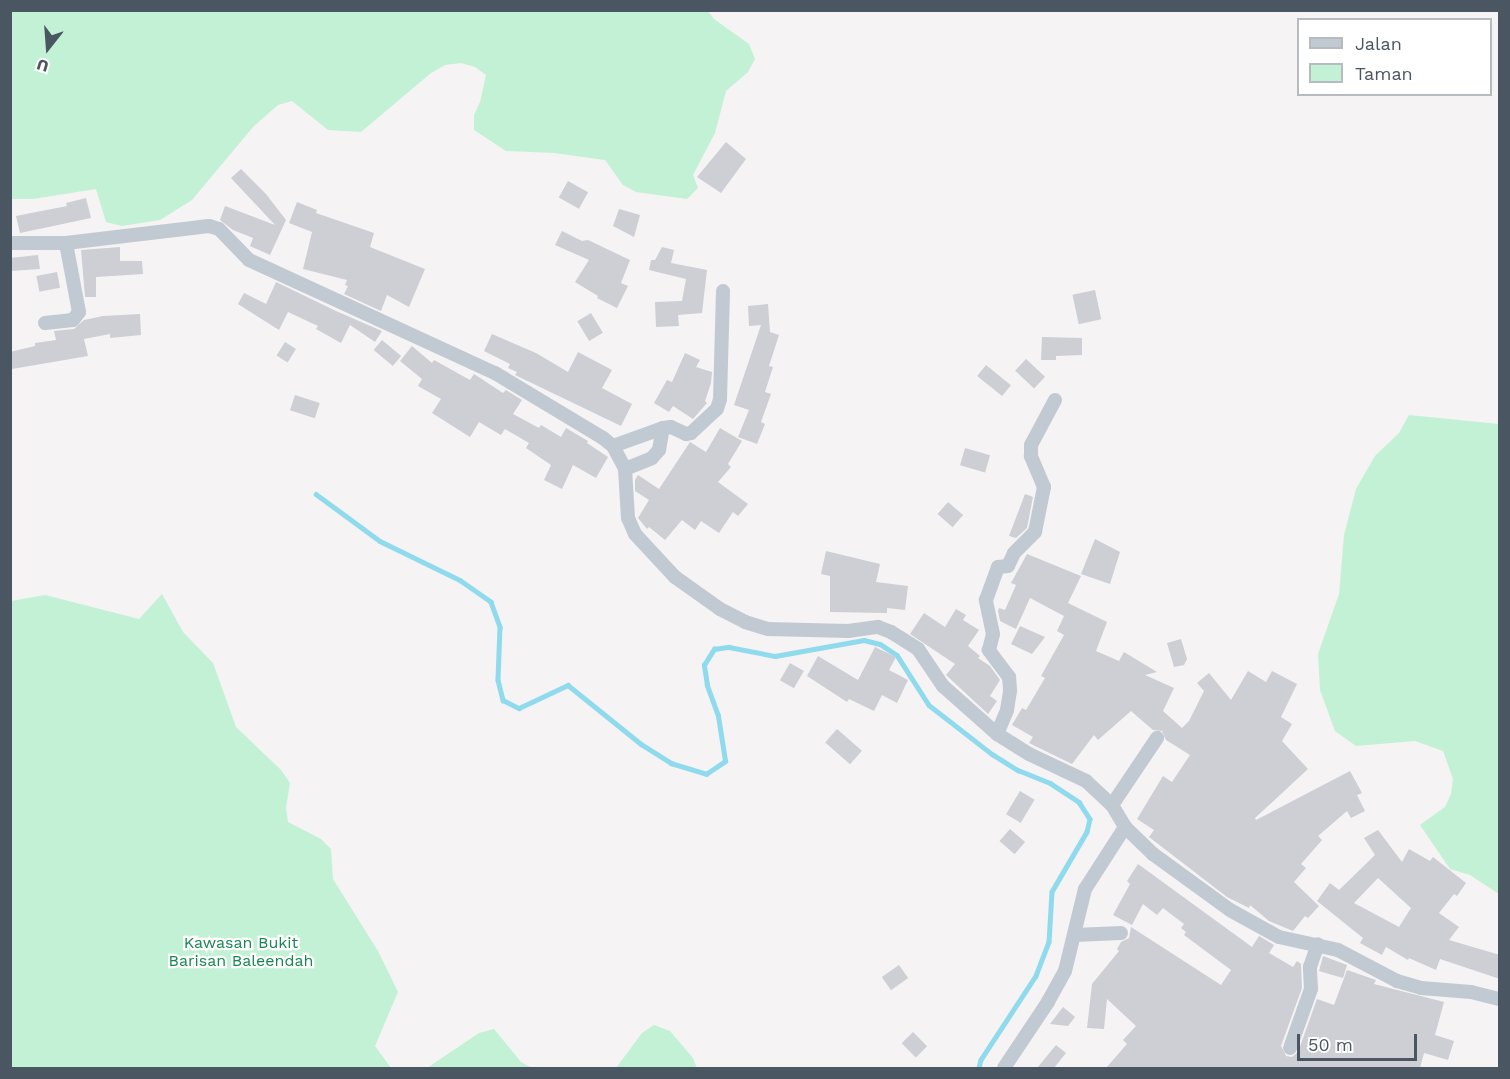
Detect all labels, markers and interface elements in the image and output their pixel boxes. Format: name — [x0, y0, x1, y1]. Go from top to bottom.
north arrow — [18, 18, 78, 78]
legend — [1297, 18, 1492, 96]
text: Jalan — [1355, 33, 1402, 54]
text: U — [34, 55, 51, 76]
text: Taman — [1355, 63, 1413, 84]
park label: Kawasan Bukit Barisan Baleendah — [169, 933, 313, 971]
scale bar — [1300, 1022, 1420, 1060]
text: 50 m — [1308, 1034, 1353, 1055]

